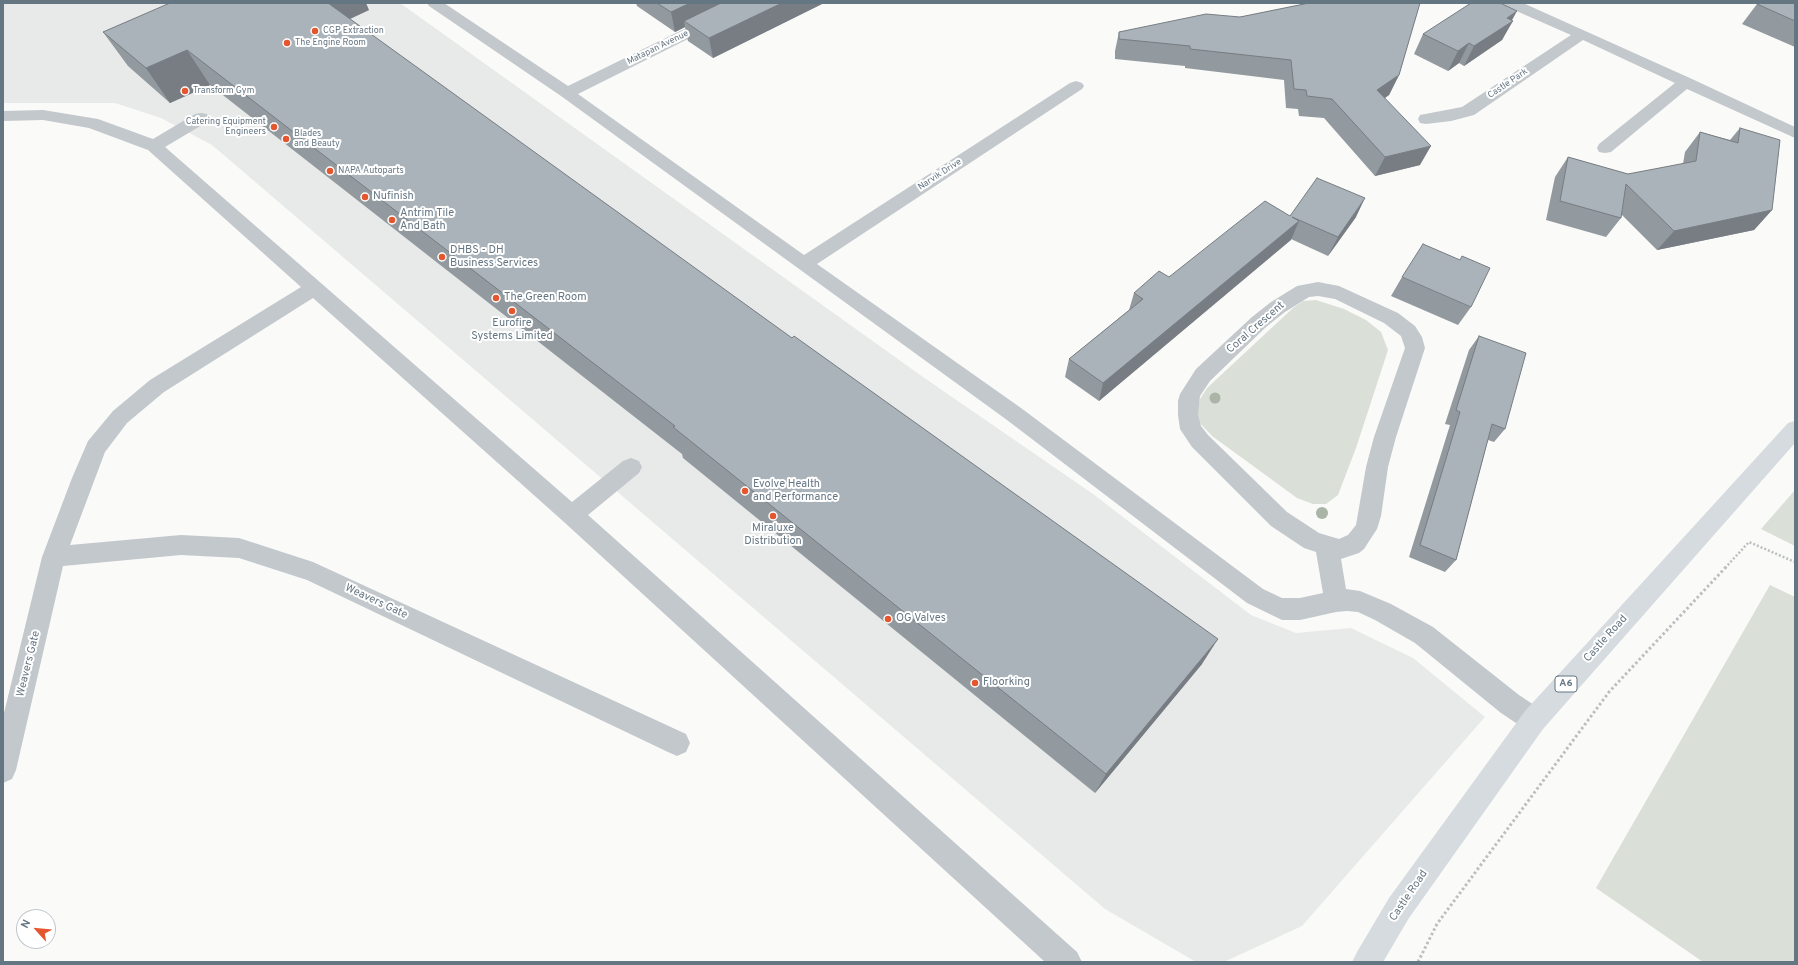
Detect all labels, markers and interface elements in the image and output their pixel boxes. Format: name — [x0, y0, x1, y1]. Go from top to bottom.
marker: CGP Extraction — [310, 26, 320, 36]
place label: CGP Extraction — [323, 26, 384, 36]
street label: Matapan Avenue — [625, 28, 691, 68]
marker: The Engine Room — [282, 38, 292, 48]
place label: The Engine Room — [295, 38, 366, 48]
street label: Castle Park — [1486, 67, 1530, 101]
marker: Transform Gym — [180, 86, 190, 96]
place label: Transform Gym — [193, 86, 254, 96]
place label: Catering Equipment Engineers — [186, 117, 266, 138]
marker: Catering Equipment Engineers — [269, 122, 279, 132]
place label: Blades and Beauty — [294, 129, 340, 150]
marker: Blades and Beauty — [281, 134, 291, 144]
street label: Narvik Drive — [916, 157, 964, 193]
marker: NAPA Autoparts — [325, 166, 335, 176]
place label: NAPA Autoparts — [338, 166, 404, 176]
place label: Nufinish — [373, 190, 414, 204]
marker: Nufinish — [360, 192, 370, 202]
place label: Antrim Tile And Bath — [400, 207, 454, 233]
marker: Antrim Tile And Bath — [387, 215, 397, 225]
place label: DHBS - DH Business Services — [450, 244, 538, 270]
marker: DHBS - DH Business Services — [437, 252, 447, 262]
place label: The Green Room — [504, 291, 587, 305]
marker: The Green Room — [491, 293, 501, 303]
street label: Coral Crescent — [1224, 299, 1288, 357]
marker: Eurofire Systems Limited — [507, 306, 517, 316]
place label: Eurofire Systems Limited — [471, 317, 553, 343]
place label: Evolve Health and Performance — [753, 478, 838, 504]
marker: Evolve Health and Performance — [740, 486, 750, 496]
marker: Miraluxe Distribution — [768, 511, 778, 521]
place label: Miraluxe Distribution — [744, 522, 802, 548]
street label: Weavers Gate — [343, 582, 409, 622]
place label: OG Valves — [896, 612, 946, 626]
street label: Castle Road — [1581, 613, 1631, 665]
marker: OG Valves — [883, 614, 893, 624]
street label: Weavers Gate — [14, 630, 44, 698]
place label: Floorking — [983, 676, 1030, 690]
road number: A6 — [1555, 676, 1577, 692]
marker: Floorking — [970, 678, 980, 688]
street label: Castle Road — [1387, 868, 1431, 924]
north arrow — [16, 909, 56, 949]
text: N — [18, 917, 34, 931]

